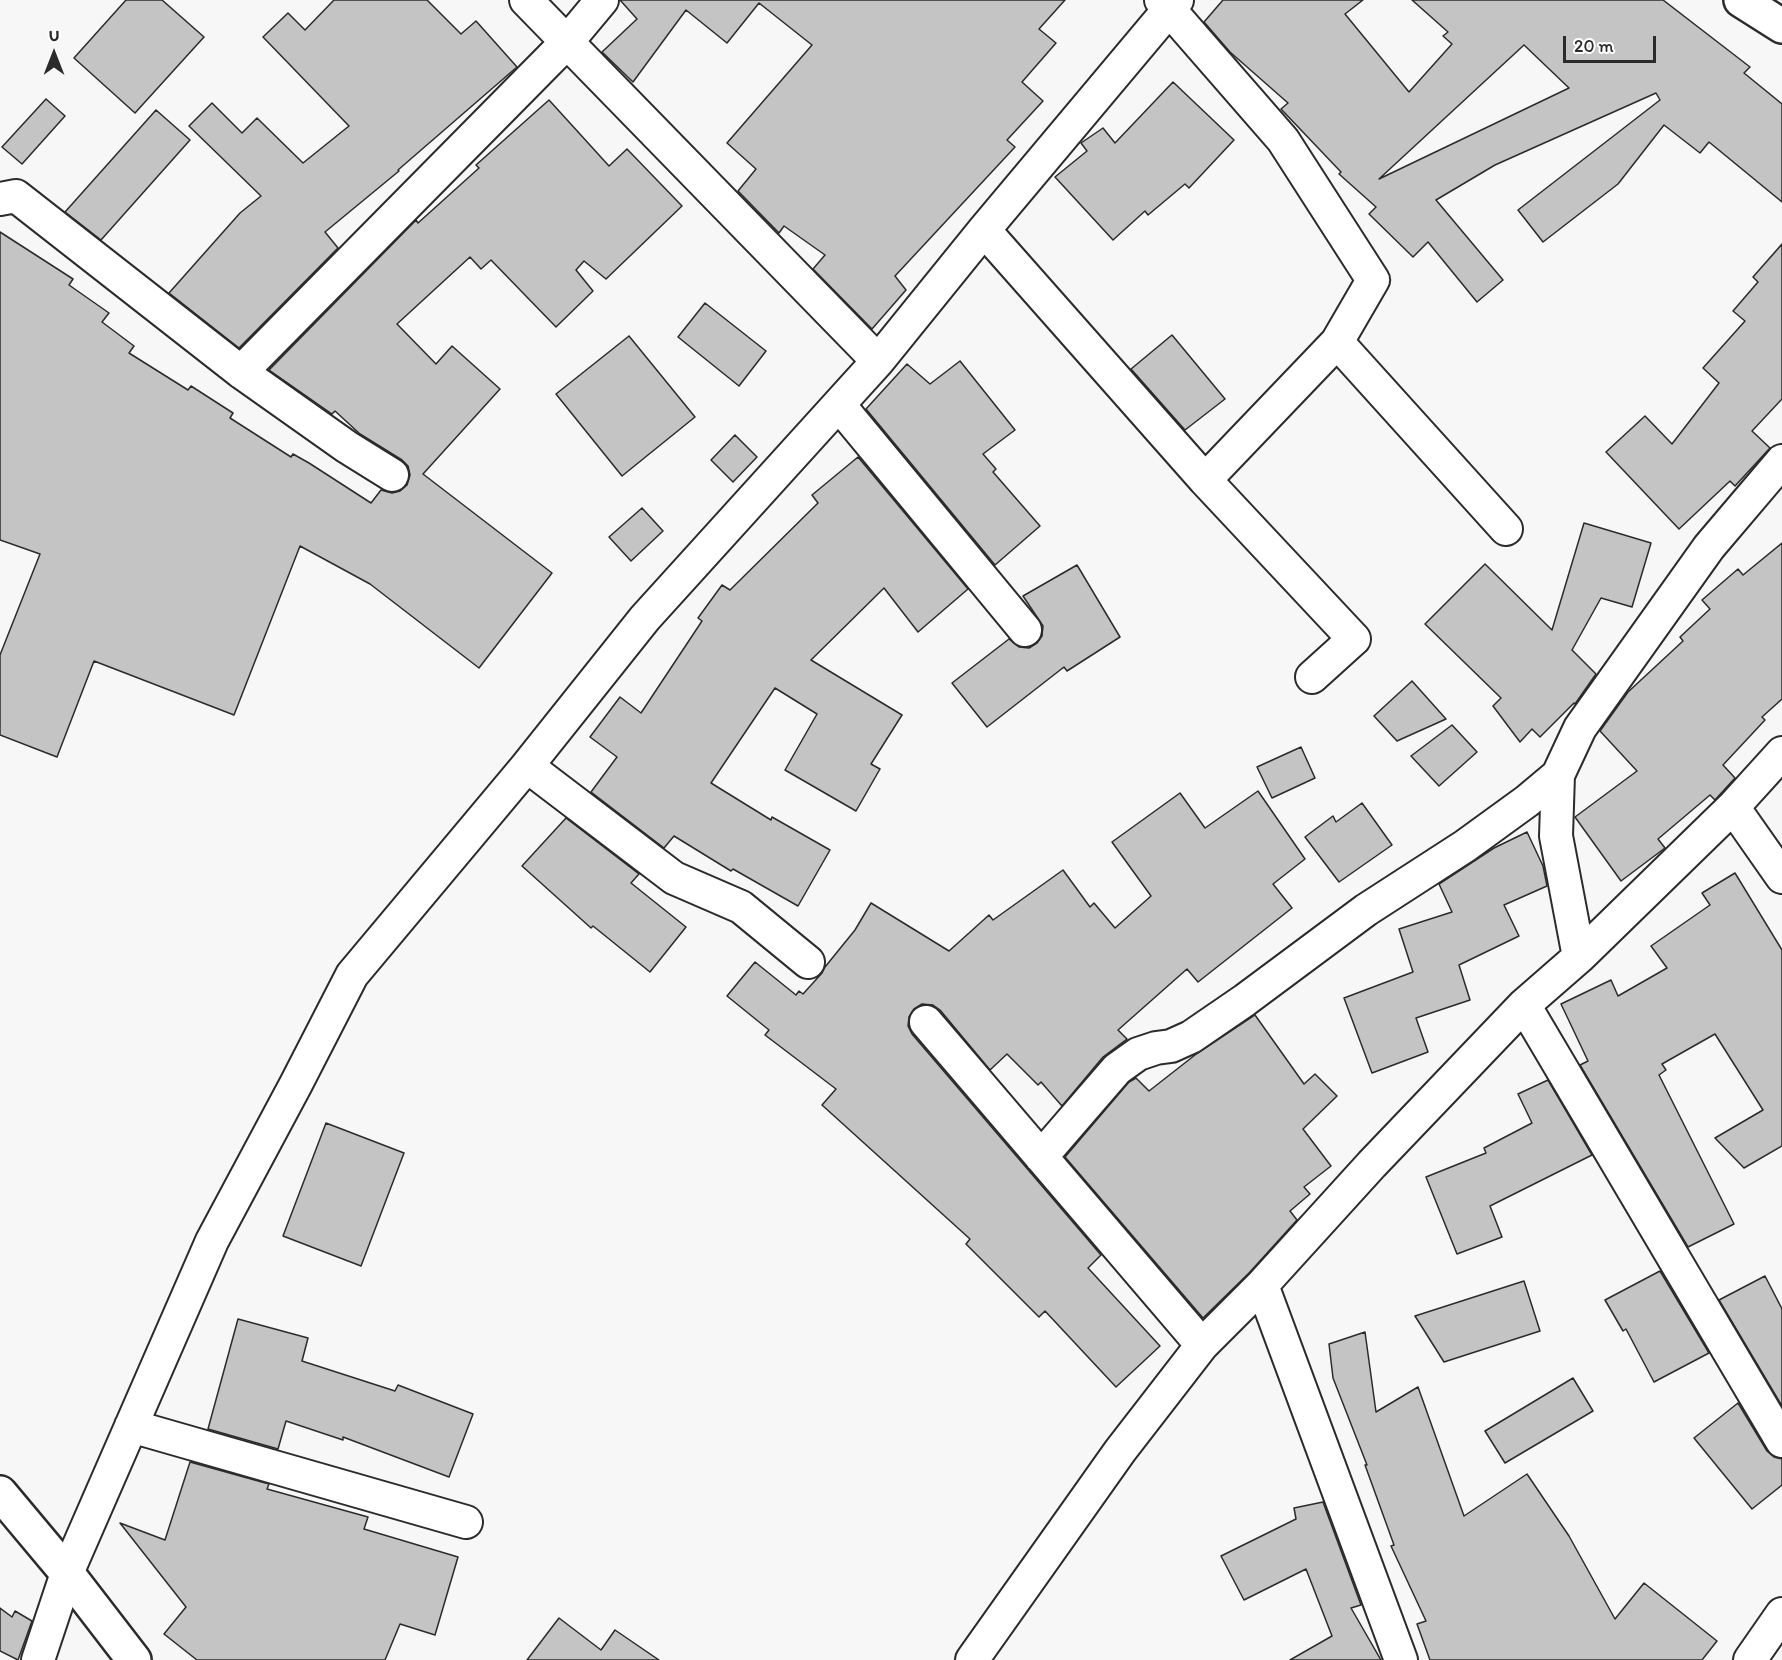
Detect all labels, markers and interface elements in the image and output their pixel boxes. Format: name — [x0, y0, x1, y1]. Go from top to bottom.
north arrow — [24, 24, 84, 84]
scale bar — [1566, 24, 1659, 62]
text: U — [49, 26, 59, 45]
text: 20 m — [1574, 35, 1614, 57]

